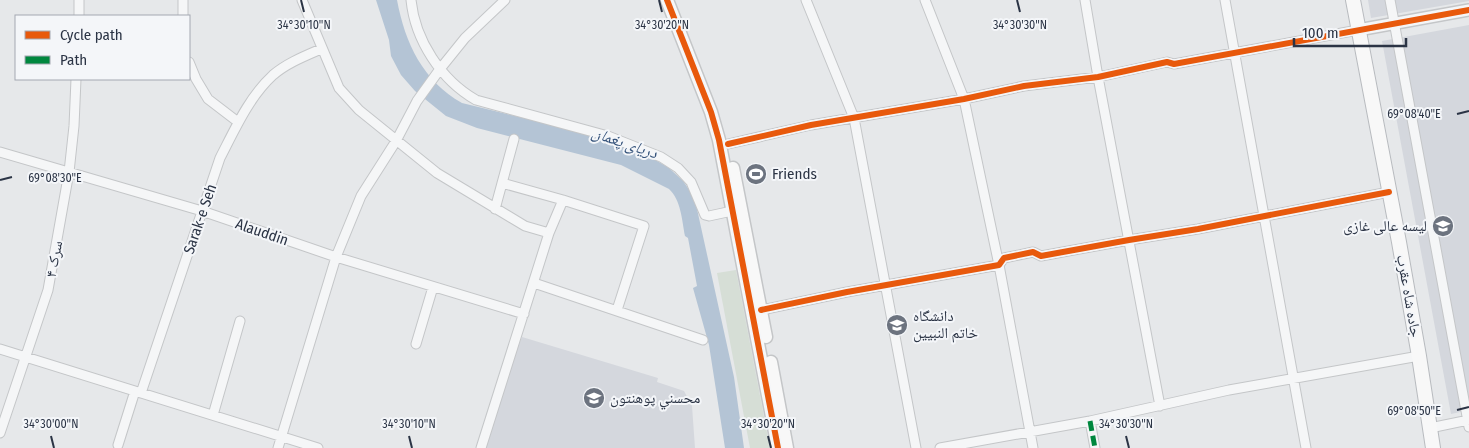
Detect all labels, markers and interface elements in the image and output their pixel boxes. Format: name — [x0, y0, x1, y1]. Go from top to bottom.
legend — [15, 15, 190, 80]
scale bar — [1294, 15, 1406, 47]
text: 34°30'10"N — [277, 18, 331, 32]
text: 34°30'20"N — [635, 18, 689, 32]
text: 34°30'30"N — [993, 18, 1047, 32]
text: 100 m — [1302, 24, 1339, 42]
text: Cycle path — [60, 26, 123, 44]
text: Path — [60, 51, 87, 69]
text: 69°08'40"E — [1387, 107, 1441, 121]
water label: دریای پغمان — [589, 122, 660, 164]
sports icon: Friends — [744, 162, 768, 186]
place label: Friends — [772, 165, 817, 183]
text: 69°08'30"E — [28, 171, 82, 185]
street label: Sarak-e Seh — [180, 182, 220, 256]
school or university icon: لیسه عالی غازی — [1431, 214, 1455, 238]
street label: Alauddin — [233, 215, 291, 249]
place label: لیسه عالی غازی — [1343, 217, 1427, 236]
street label: سرک ۴ — [42, 239, 66, 279]
street label: جاده شاه عقرب — [1393, 253, 1425, 339]
place label: دانشگاه خاتم النبیین — [913, 307, 978, 343]
school or university icon: دانشگاه خاتم النبیین — [885, 313, 909, 337]
school or university icon: محسني پوهنتون — [582, 386, 606, 410]
place label: محسني پوهنتون — [610, 389, 701, 410]
text: 69°08'50"E — [1387, 404, 1441, 418]
text: 34°30'00"N — [24, 417, 78, 431]
text: 34°30'10"N — [382, 417, 436, 431]
text: 34°30'20"N — [741, 417, 795, 431]
text: 34°30'30"N — [1099, 417, 1153, 431]

